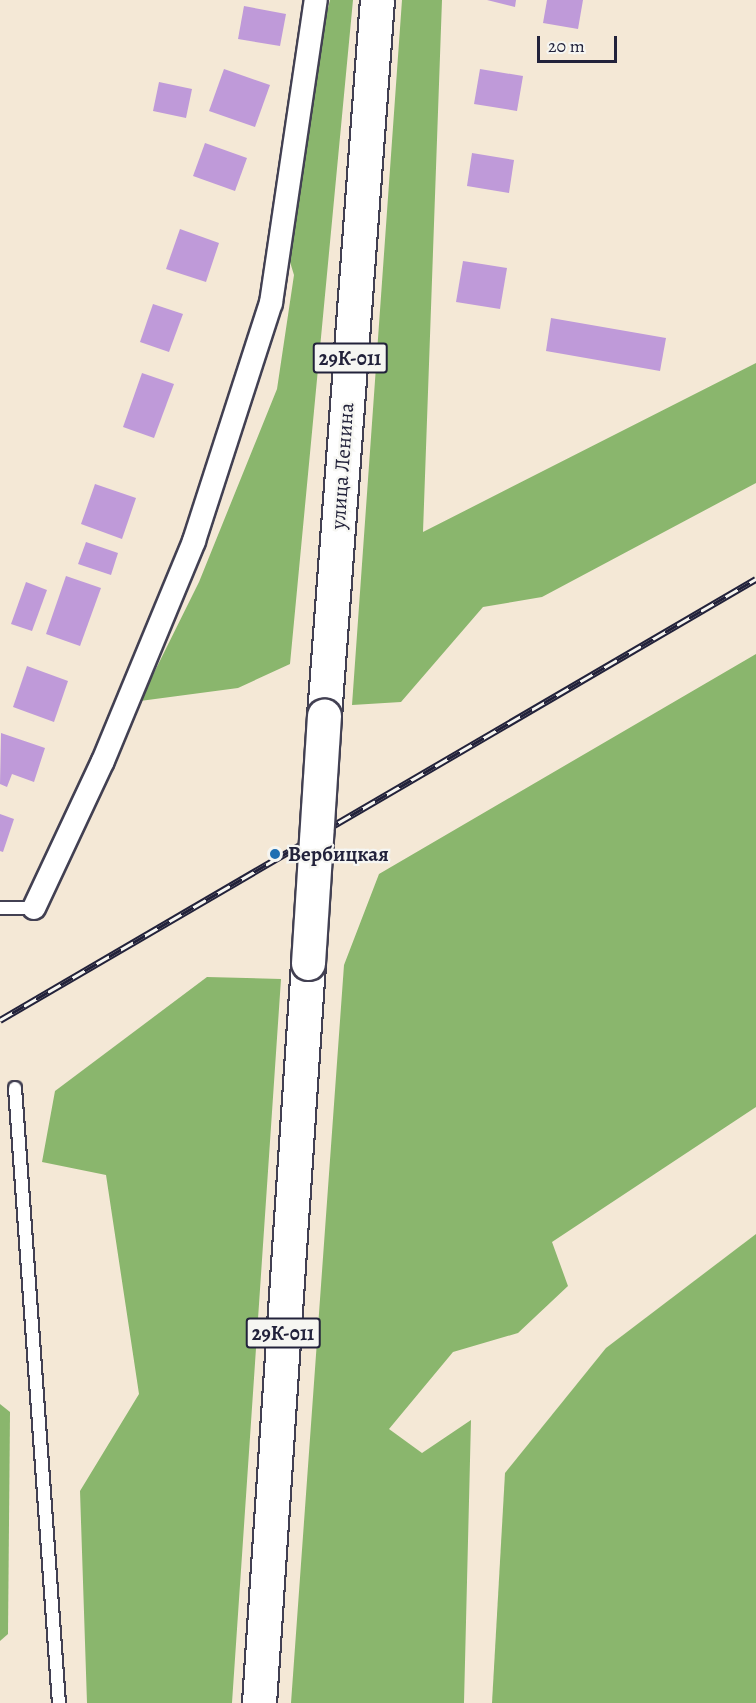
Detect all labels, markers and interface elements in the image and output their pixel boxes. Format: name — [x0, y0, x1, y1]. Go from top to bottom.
scale bar — [540, 24, 620, 62]
text: 20 m — [548, 34, 585, 58]
road number: 29К-011 — [312, 341, 388, 375]
street label: улица Ленина — [325, 402, 359, 530]
place label: Вербицкая — [288, 841, 389, 867]
marker: Вербицкая — [266, 845, 284, 863]
road number: 29К-011 — [246, 1316, 320, 1350]

